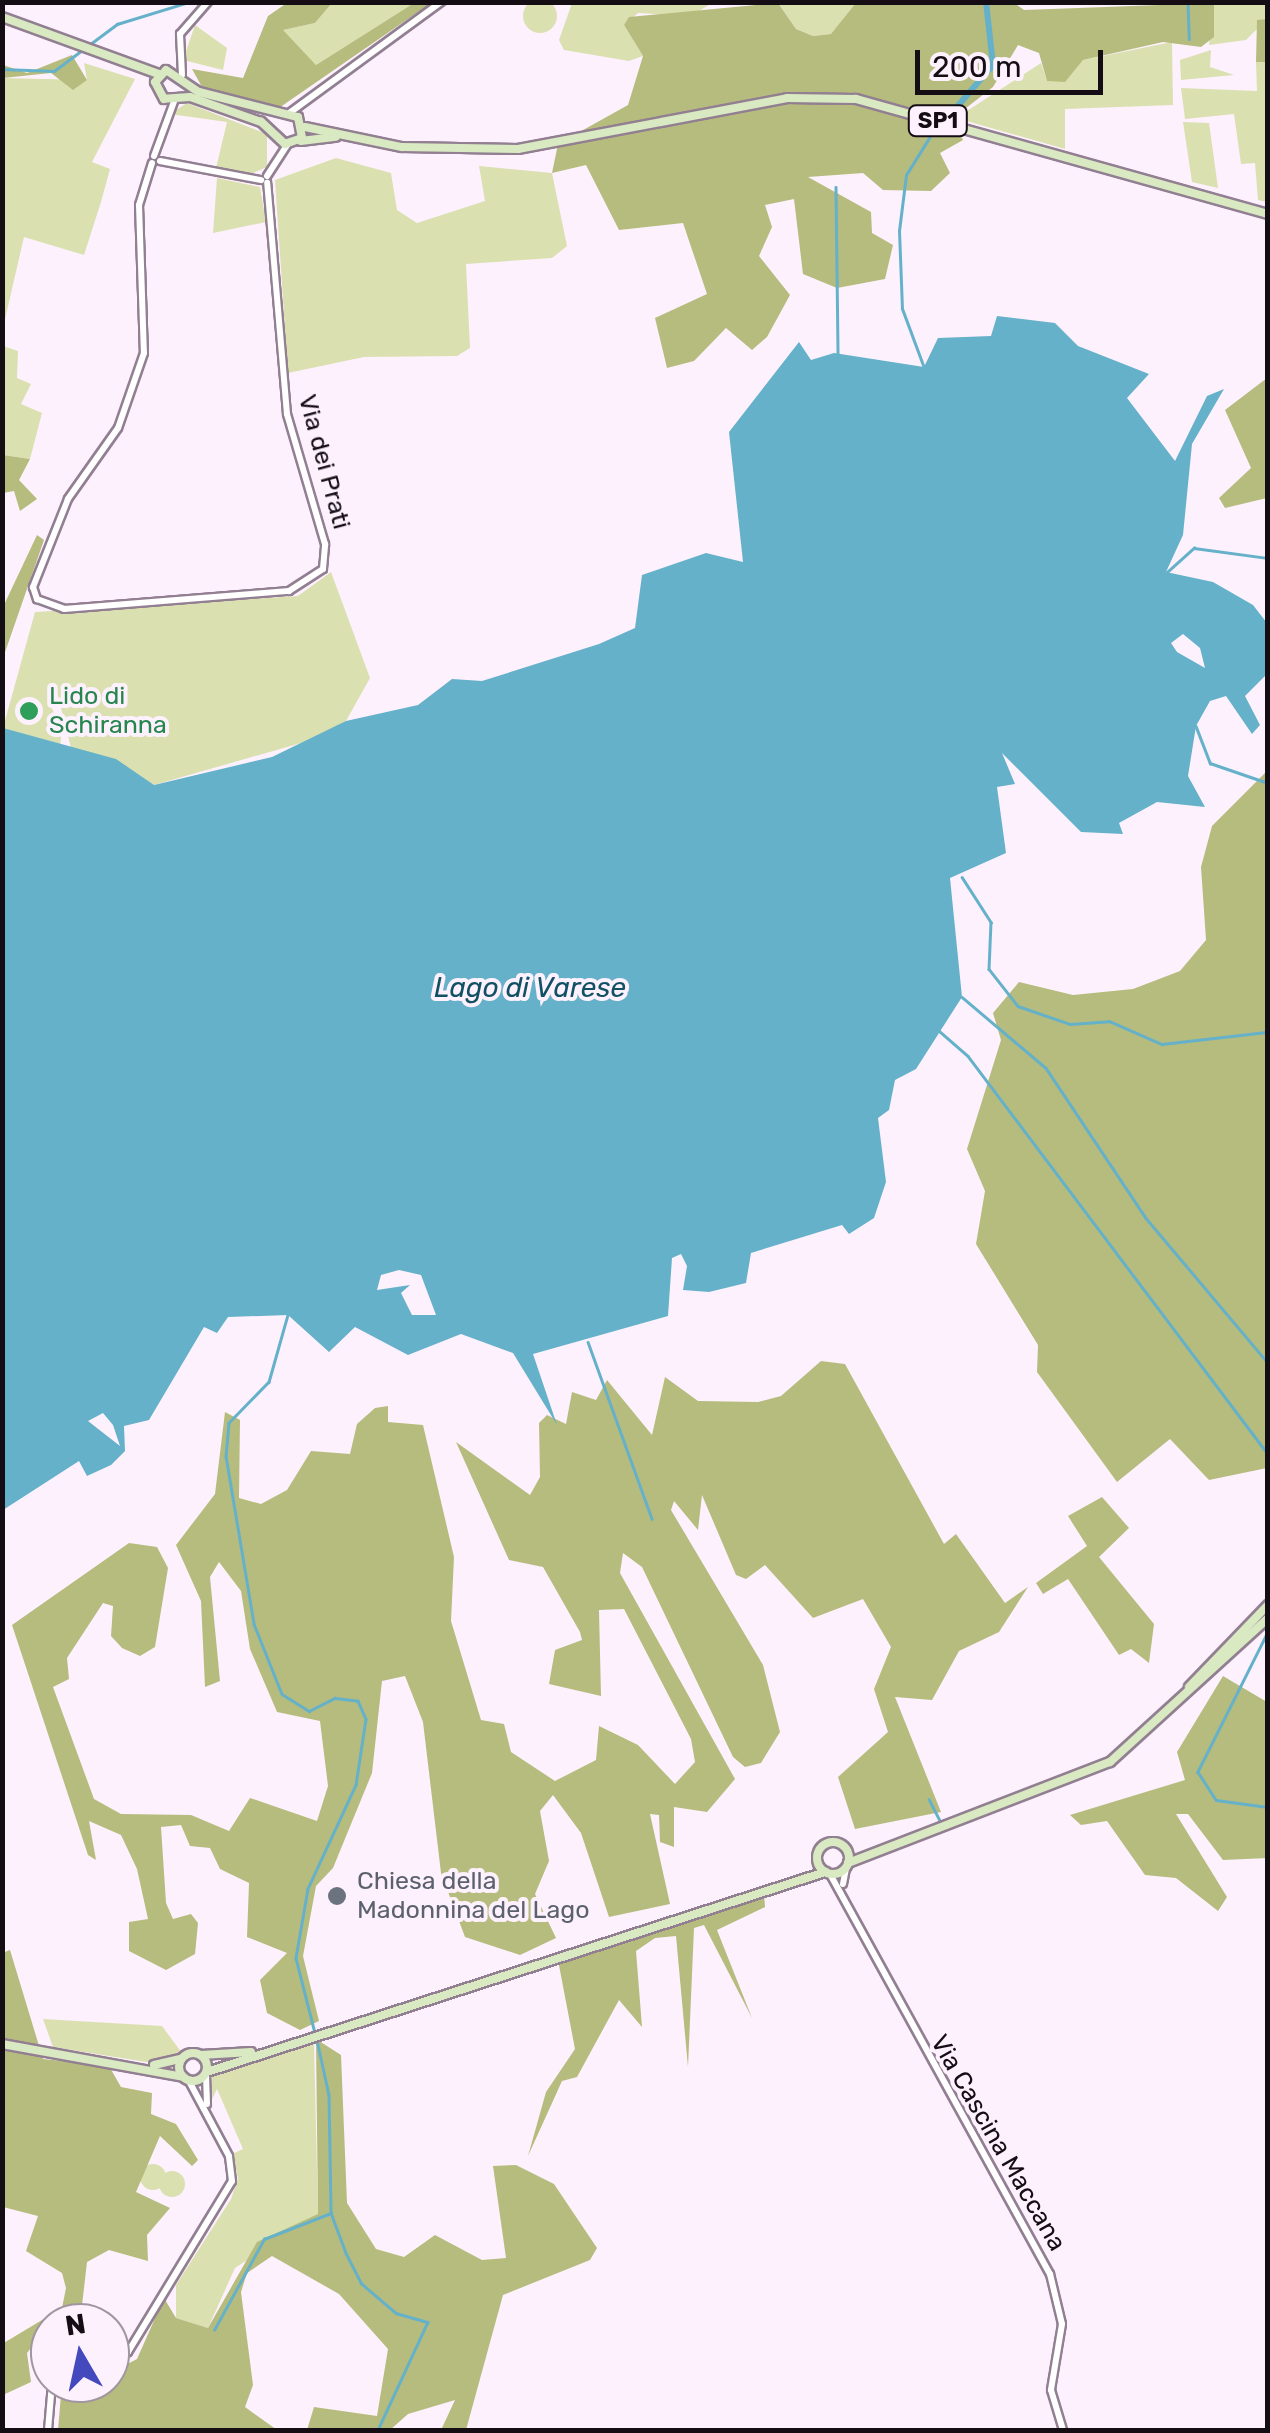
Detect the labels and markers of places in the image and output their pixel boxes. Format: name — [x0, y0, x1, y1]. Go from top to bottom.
place label: Lido di Schiranna — [49, 682, 167, 741]
marker: Lido di Schiranna — [18, 700, 40, 722]
place label: Chiesa della Madonnina del Lago — [357, 1867, 590, 1926]
marker: Chiesa della Madonnina del Lago — [326, 1885, 348, 1907]

